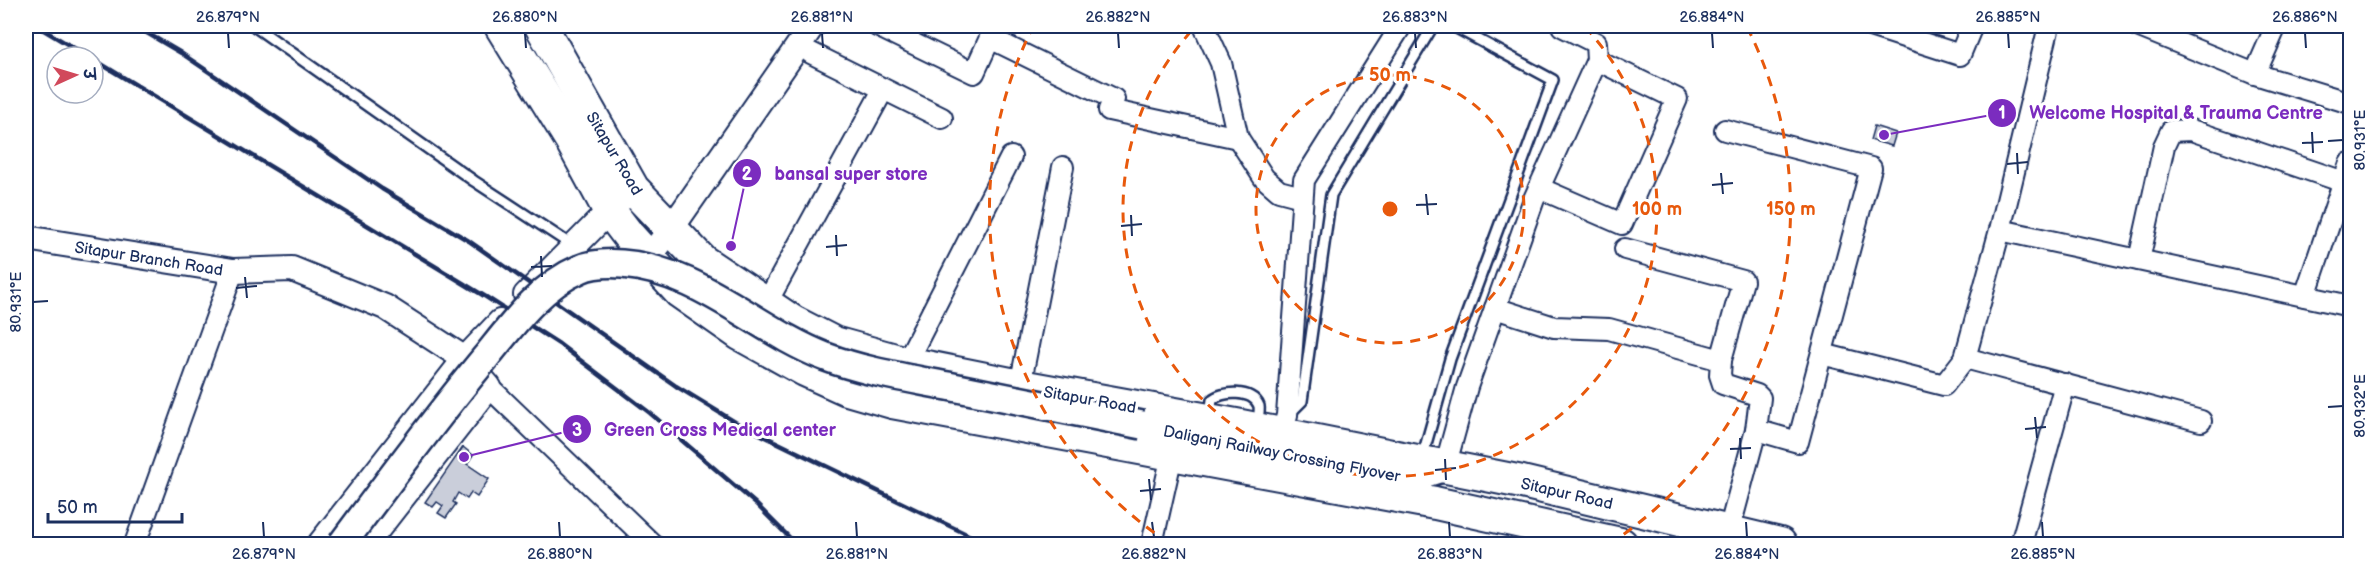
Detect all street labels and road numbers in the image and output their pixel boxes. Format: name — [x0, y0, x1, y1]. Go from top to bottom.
street label: Sitapur Road — [581, 109, 646, 199]
street label: Sitapur Branch Road — [73, 238, 224, 281]
street label: Sitapur Road — [1042, 383, 1138, 418]
street label: Daliganj Railway Crossing Flyover — [1162, 422, 1402, 487]
street label: Sitapur Road — [1519, 475, 1614, 514]

